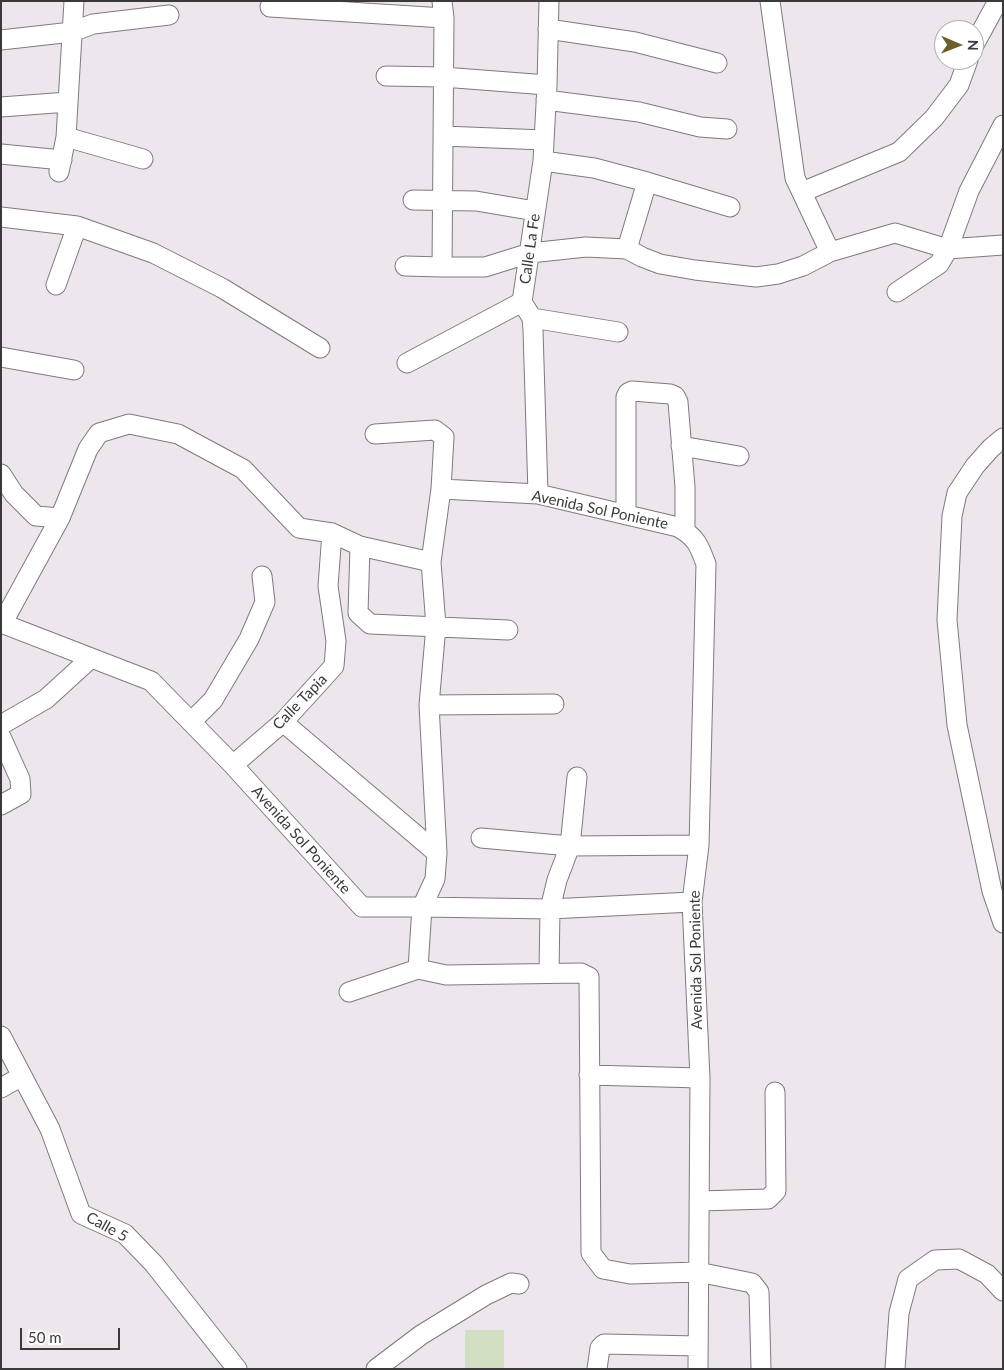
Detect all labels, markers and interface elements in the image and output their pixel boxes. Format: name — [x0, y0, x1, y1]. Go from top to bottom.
north arrow — [934, 20, 984, 70]
text: N — [965, 40, 982, 51]
street label: Calle La Fe — [516, 213, 544, 285]
street label: Avenida Sol Poniente — [530, 487, 670, 533]
street label: Calle Tapia — [269, 670, 331, 734]
street label: Avenida Sol Poniente — [248, 782, 354, 898]
street label: Avenida Sol Poniente — [686, 890, 706, 1030]
street label: Calle 5 — [83, 1208, 131, 1246]
scale bar — [22, 1318, 122, 1350]
text: 50 m — [28, 1328, 62, 1346]

